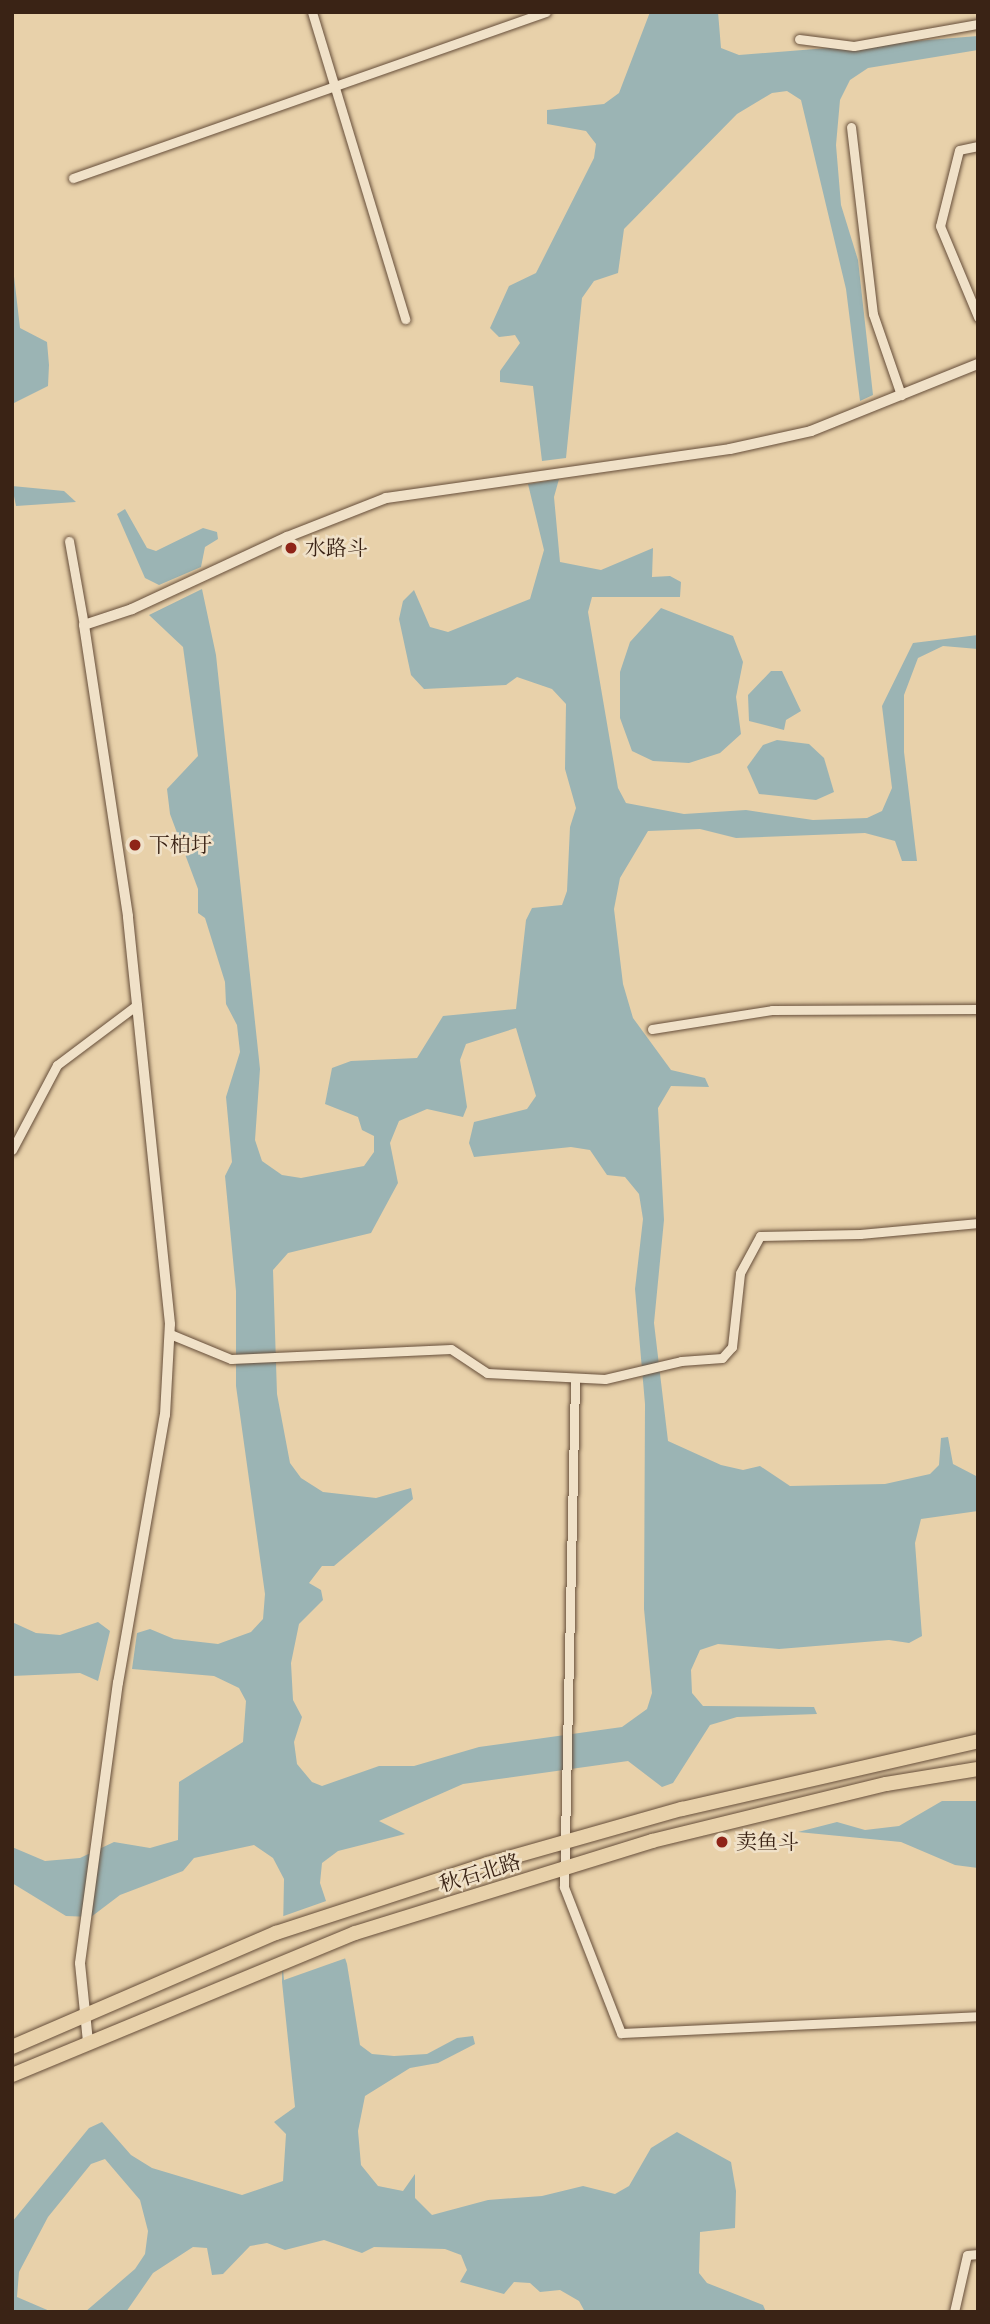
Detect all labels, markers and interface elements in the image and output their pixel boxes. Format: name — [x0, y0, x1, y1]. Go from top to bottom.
place label: 水路斗 — [305, 535, 368, 561]
marker: 水路斗 — [283, 540, 299, 556]
place label: 下柏圩 — [149, 832, 212, 858]
marker: 下柏圩 — [127, 837, 143, 853]
place label: 卖鱼斗 — [736, 1829, 799, 1855]
marker: 卖鱼斗 — [714, 1834, 730, 1850]
street label: 秋石北路 — [436, 1849, 524, 1897]

